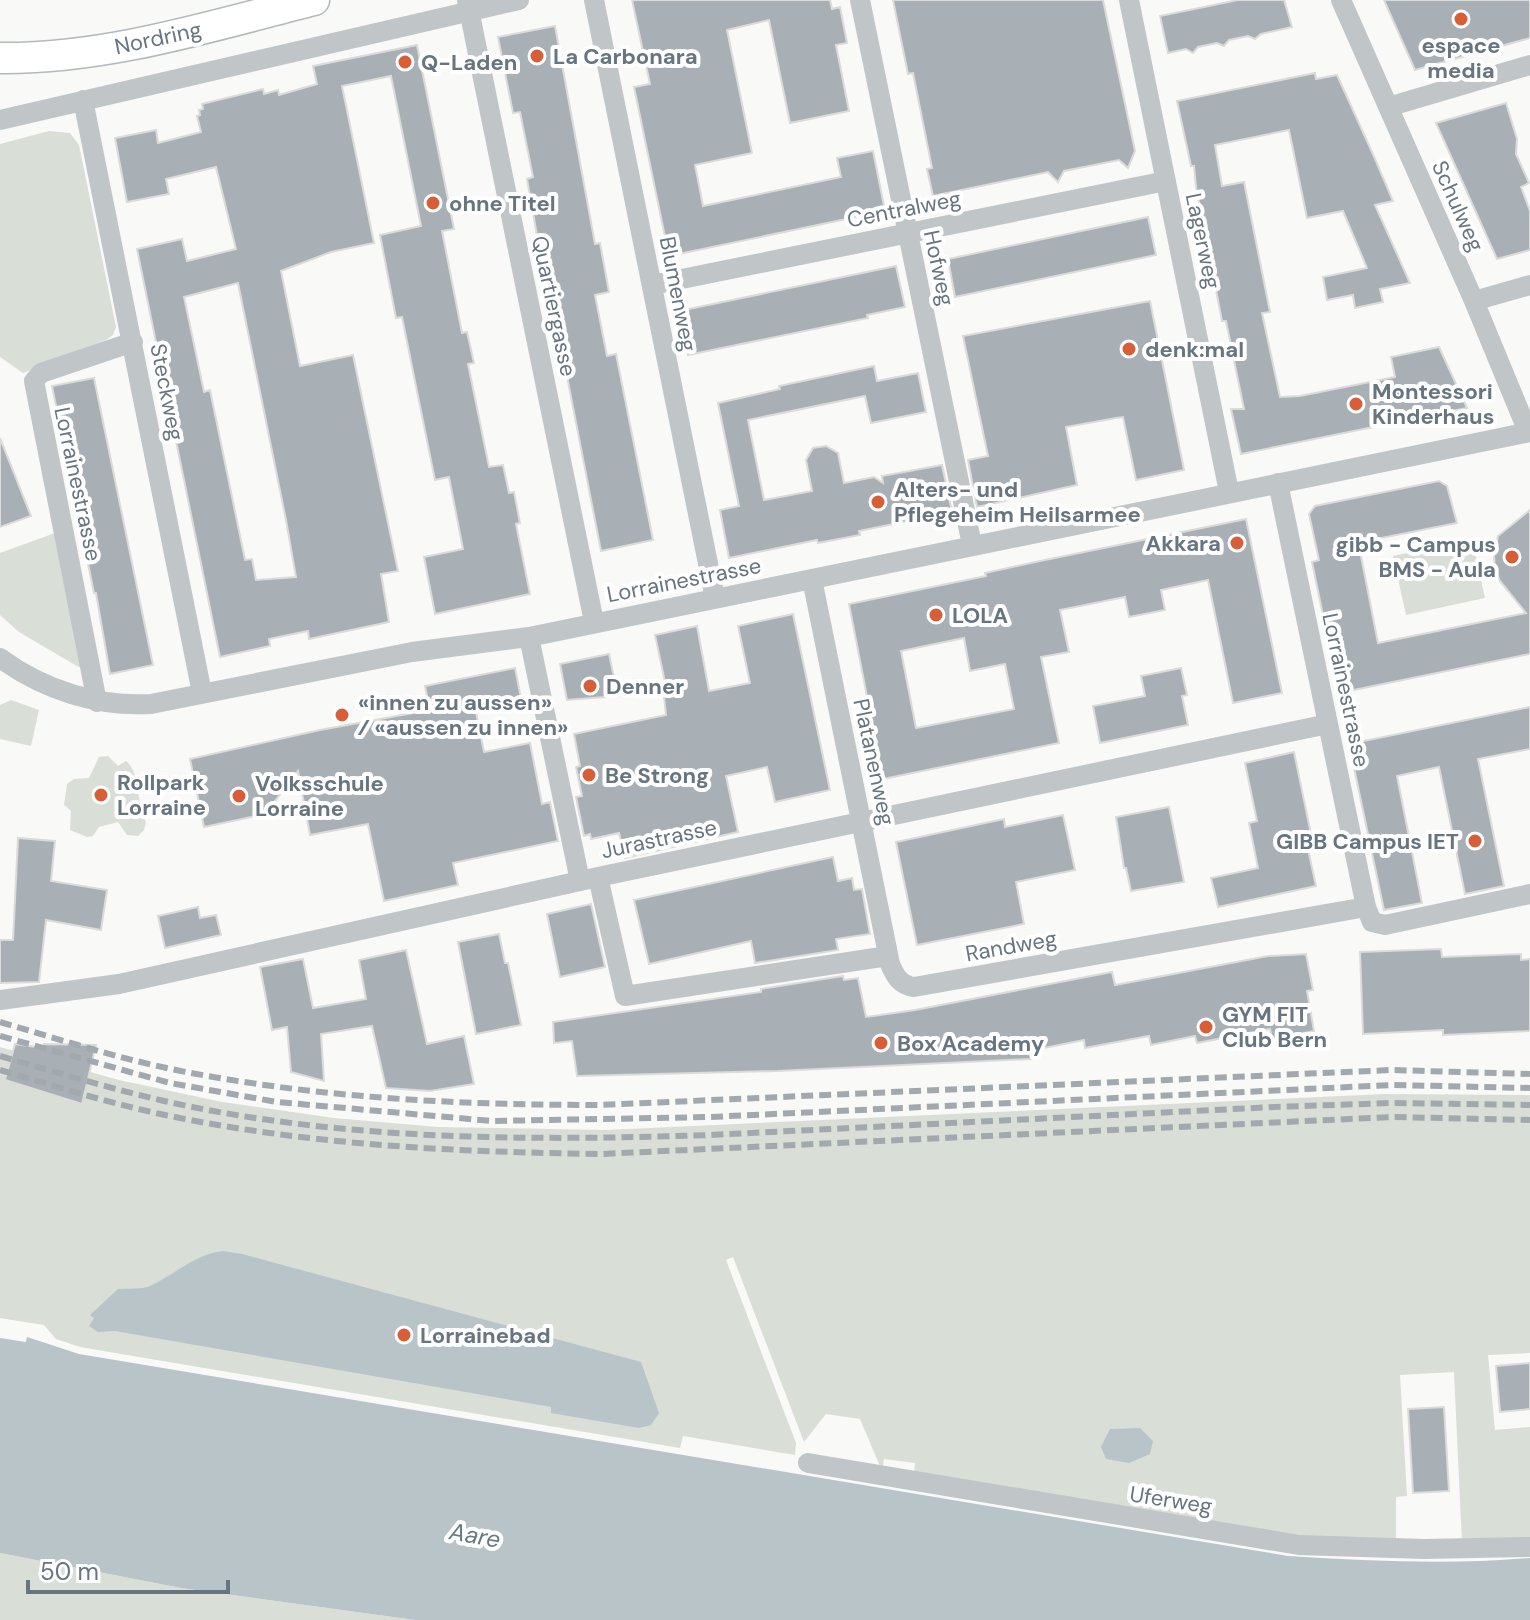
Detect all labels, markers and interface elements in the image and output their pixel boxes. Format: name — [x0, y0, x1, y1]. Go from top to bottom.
marker: espace media — [1452, 10, 1470, 28]
street label: Nordring — [112, 15, 204, 61]
place label: espace media — [1422, 31, 1500, 85]
place label: La Carbonara — [553, 42, 698, 71]
marker: La Carbonara — [528, 47, 546, 65]
place label: Q-Laden — [421, 48, 517, 77]
marker: Q-Laden — [396, 53, 414, 71]
street label: Schulweg — [1425, 156, 1491, 256]
street label: Centralweg — [844, 184, 964, 234]
place label: ohne Titel — [449, 189, 556, 218]
street label: Lagerweg — [1179, 190, 1227, 292]
marker: ohne Titel — [424, 194, 442, 212]
street label: Hofweg — [917, 228, 961, 308]
street label: Quartiergasse — [525, 233, 583, 379]
street label: Blumenweg — [653, 234, 703, 354]
place label: denk:mal — [1145, 335, 1244, 364]
marker: denk:mal — [1120, 340, 1138, 358]
street label: Steckweg — [143, 341, 191, 443]
place label: Montessori Kinderhaus — [1372, 377, 1494, 431]
marker: Montessori Kinderhaus — [1347, 395, 1365, 413]
street label: Lorrainestrasse — [48, 404, 108, 564]
place label: Alters- und Pflegeheim Heilsarmee — [894, 475, 1141, 529]
marker: Alters- und Pflegeheim Heilsarmee — [869, 493, 887, 511]
place label: Akkara — [1146, 529, 1221, 558]
place label: gibb - Campus BMS - Aula — [1336, 530, 1496, 584]
marker: Akkara — [1228, 534, 1246, 552]
marker: gibb - Campus BMS - Aula — [1503, 548, 1521, 566]
street label: Lorrainestrasse — [604, 551, 764, 609]
place label: LOLA — [952, 601, 1008, 630]
marker: LOLA — [927, 606, 945, 624]
street label: Lorrainestrasse — [1316, 610, 1376, 770]
place label: Denner — [606, 672, 684, 701]
marker: Denner — [581, 677, 599, 695]
place label: «innen zu aussen» ⁄ «aussen zu innen» — [357, 688, 568, 742]
street label: Platanenweg — [846, 696, 902, 828]
marker: «innen zu aussen» ⁄ «aussen zu innen» — [333, 706, 351, 724]
place label: Be Strong — [605, 761, 709, 790]
marker: Be Strong — [580, 766, 598, 784]
place label: Rollpark Lorraine — [117, 768, 206, 822]
place label: Volksschule Lorraine — [255, 769, 384, 823]
marker: Rollpark Lorraine — [92, 786, 110, 804]
marker: Volksschule Lorraine — [230, 787, 248, 805]
street label: Jurastrasse — [598, 813, 720, 865]
place label: GIBB Campus IET — [1276, 827, 1459, 856]
marker: GIBB Campus IET — [1466, 832, 1484, 850]
street label: Randweg — [963, 924, 1059, 968]
place label: GYM FIT Club Bern — [1222, 1000, 1327, 1054]
marker: GYM FIT Club Bern — [1197, 1018, 1215, 1036]
place label: Box Academy — [897, 1029, 1044, 1058]
marker: Box Academy — [872, 1034, 890, 1052]
place label: Lorrainebad — [420, 1321, 551, 1350]
marker: Lorrainebad — [395, 1326, 413, 1344]
street label: Uferweg — [1128, 1479, 1214, 1521]
water label: Aare — [446, 1515, 503, 1555]
scale bar — [28, 1544, 228, 1594]
text: 50 m — [40, 1556, 99, 1587]

